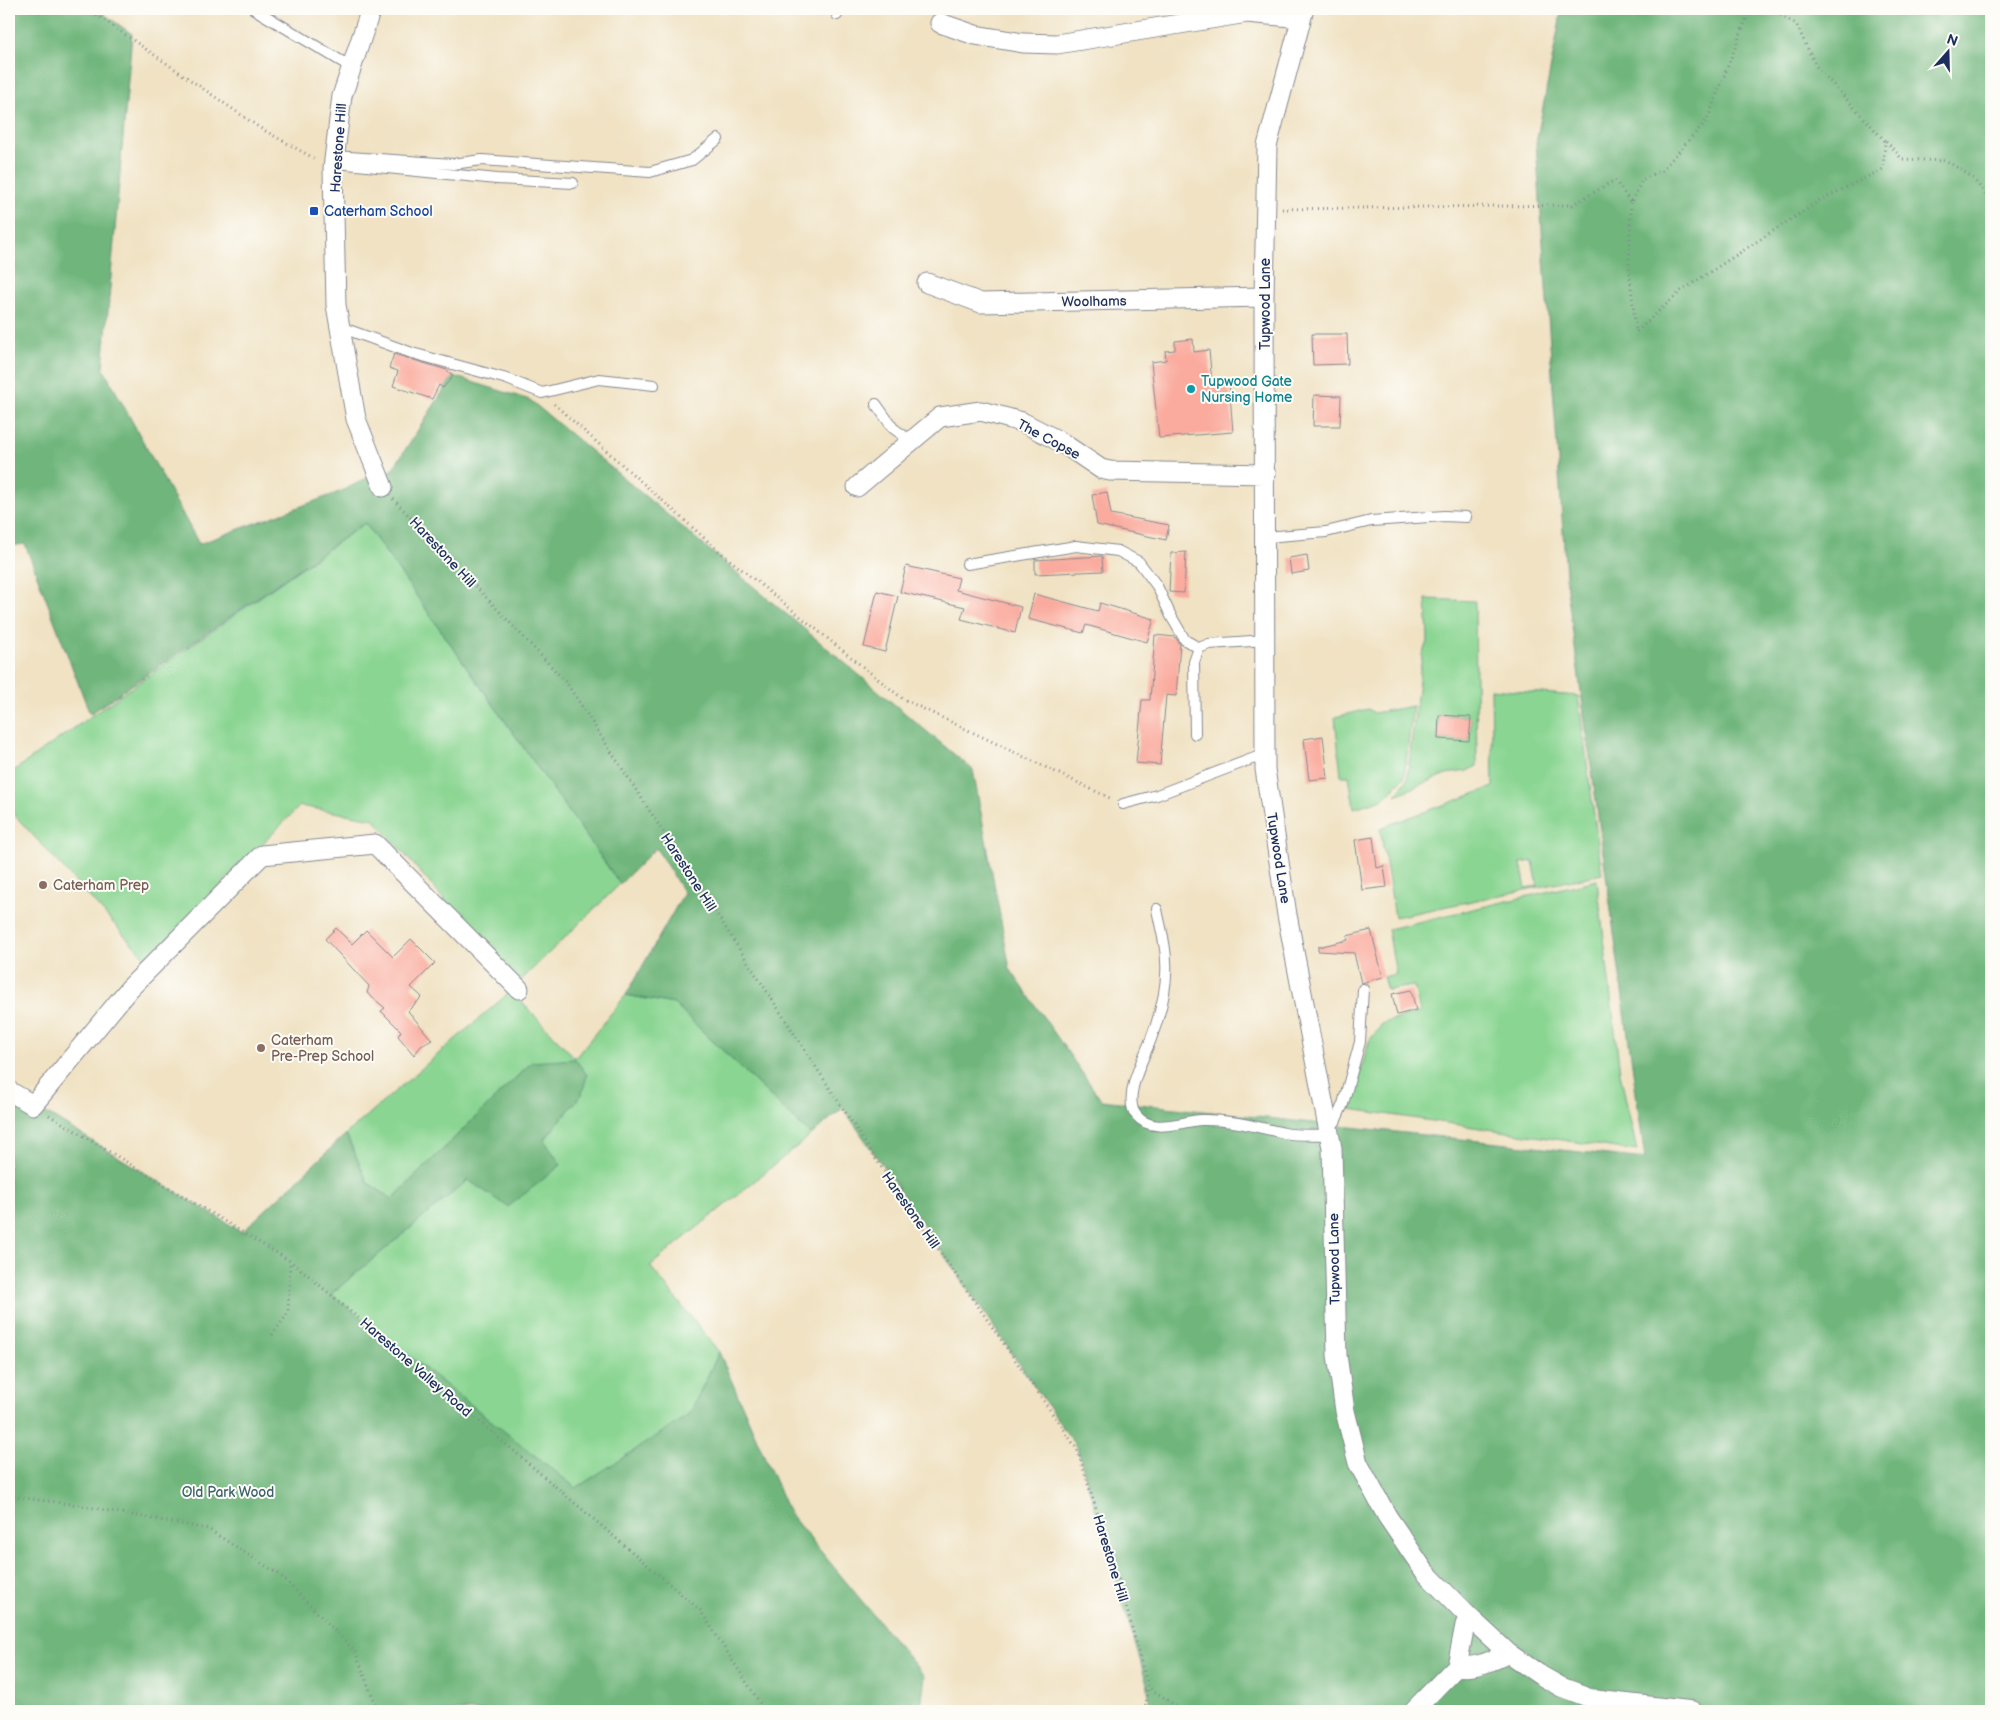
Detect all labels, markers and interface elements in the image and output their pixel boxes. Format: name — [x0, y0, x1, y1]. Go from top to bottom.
north arrow — [1922, 28, 1972, 78]
text: N — [1944, 30, 1960, 50]
street label: Harestone Hill — [327, 103, 350, 193]
place label: Caterham School — [324, 203, 433, 220]
marker: Caterham School — [308, 205, 320, 217]
street label: Tupwood Lane — [1257, 258, 1274, 350]
street label: Woolhams — [1061, 292, 1127, 311]
place label: Tupwood Gate Nursing Home — [1201, 373, 1292, 406]
marker: Tupwood Gate Nursing Home — [1185, 383, 1197, 395]
street label: The Copse — [1014, 416, 1083, 463]
street label: Harestone Hill — [406, 514, 479, 591]
street label: Tupwood Lane — [1263, 811, 1294, 905]
street label: Harestone Hill — [657, 830, 720, 915]
place label: Caterham Prep — [53, 877, 149, 894]
marker: Caterham Prep — [37, 879, 49, 891]
place label: Caterham Pre-Prep School — [271, 1032, 374, 1065]
marker: Caterham Pre-Prep School — [255, 1042, 267, 1054]
street label: Harestone Hill — [878, 1169, 943, 1252]
street label: Tupwood Lane — [1325, 1213, 1344, 1305]
street label: Harestone Valley Road — [356, 1314, 475, 1421]
park label: Old Park Wood — [182, 1484, 274, 1501]
street label: Harestone Hill — [1089, 1513, 1132, 1604]

